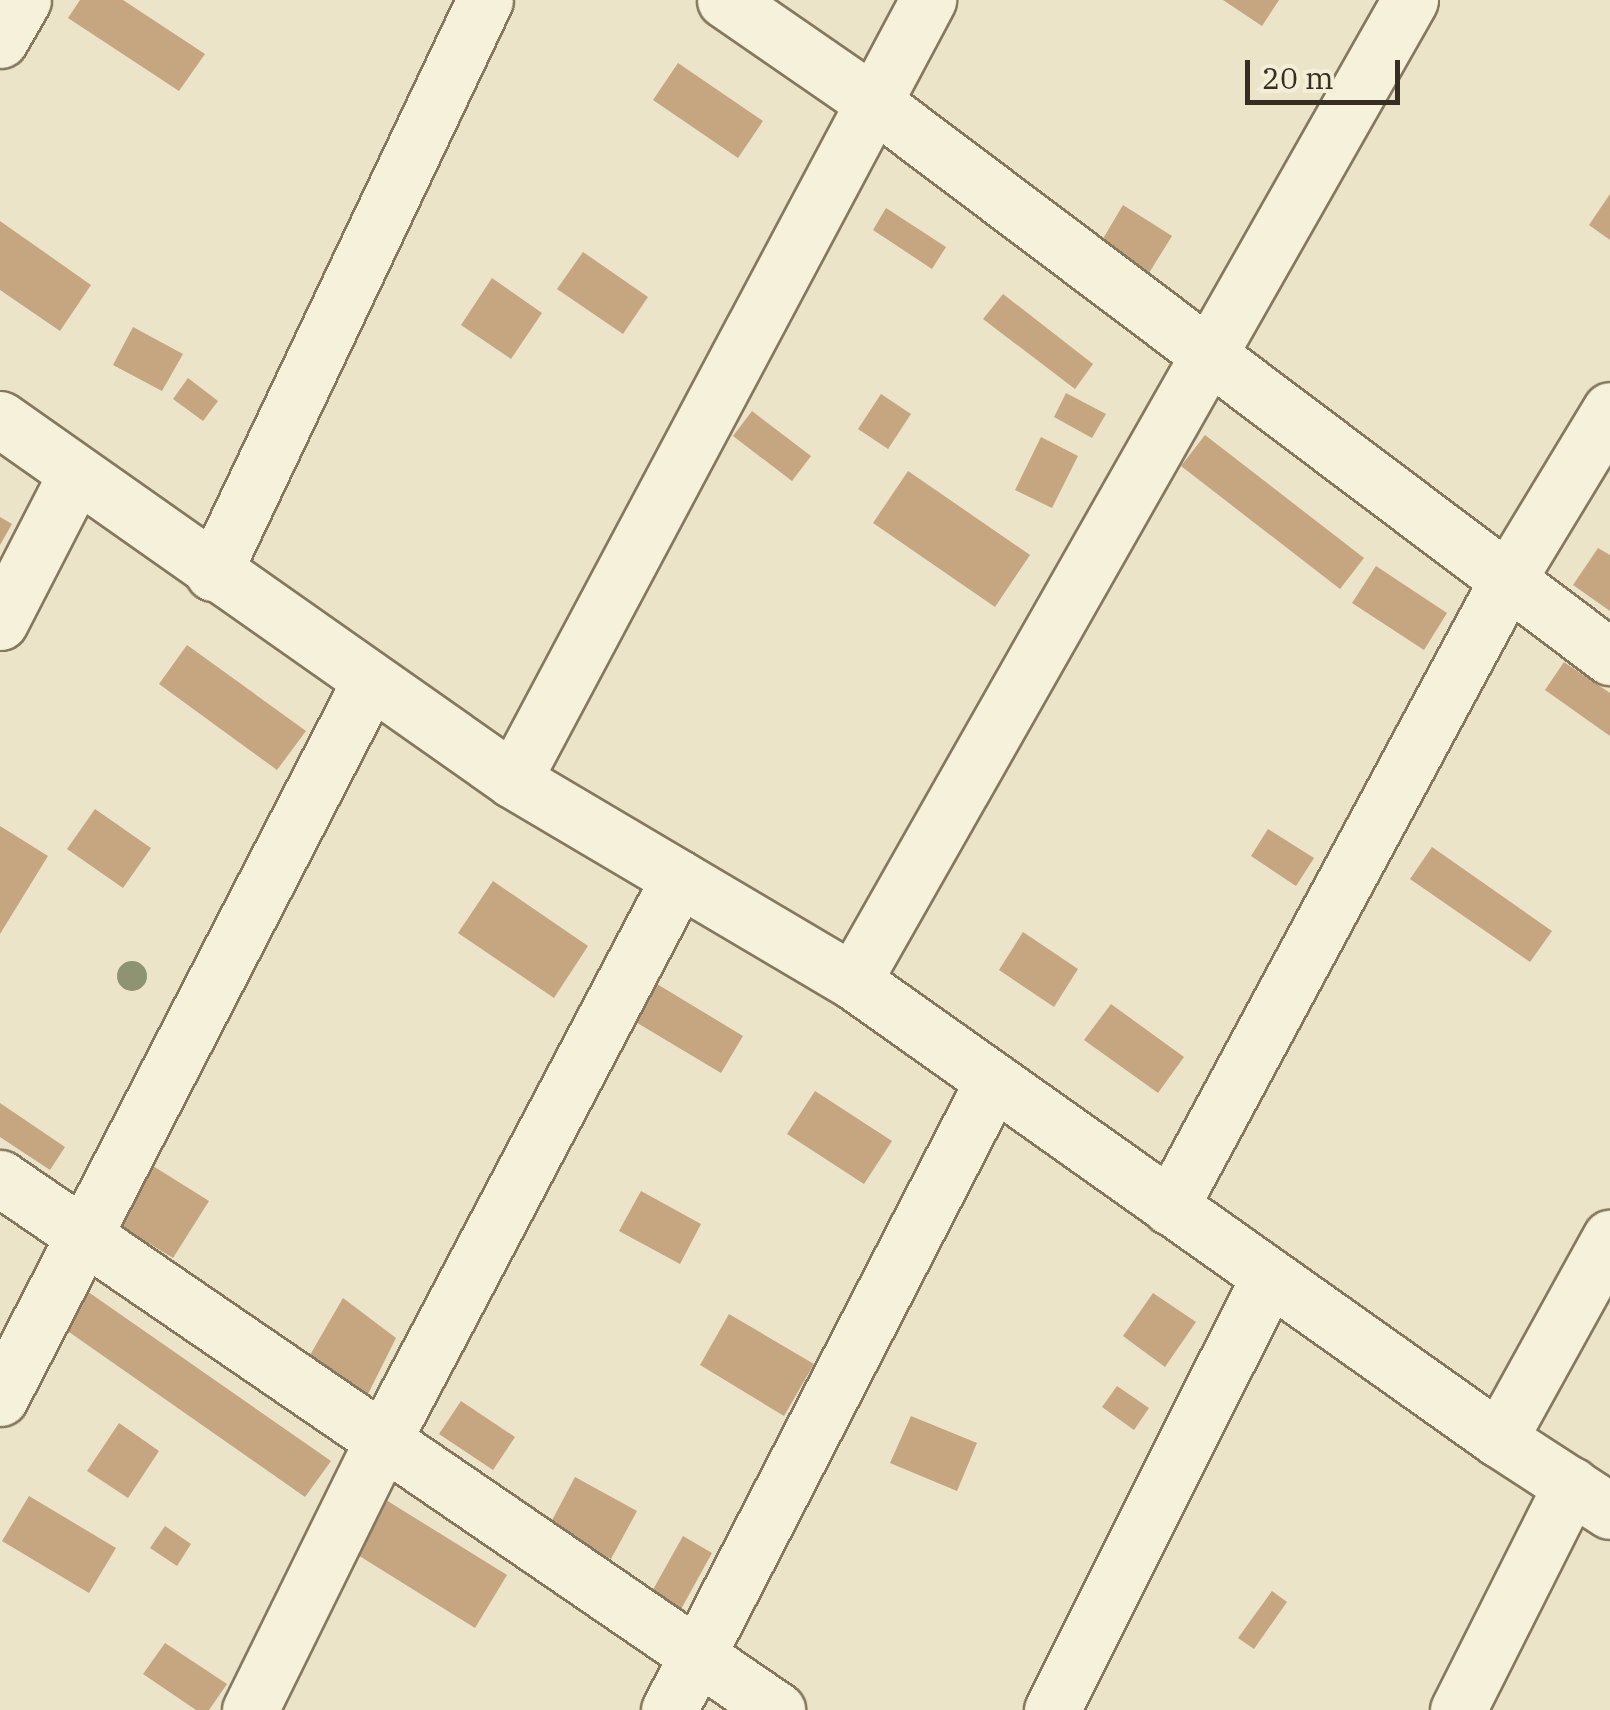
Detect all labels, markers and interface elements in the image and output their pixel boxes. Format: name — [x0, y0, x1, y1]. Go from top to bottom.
scale bar — [1250, 40, 1405, 102]
text: 20 m — [1262, 58, 1334, 97]

